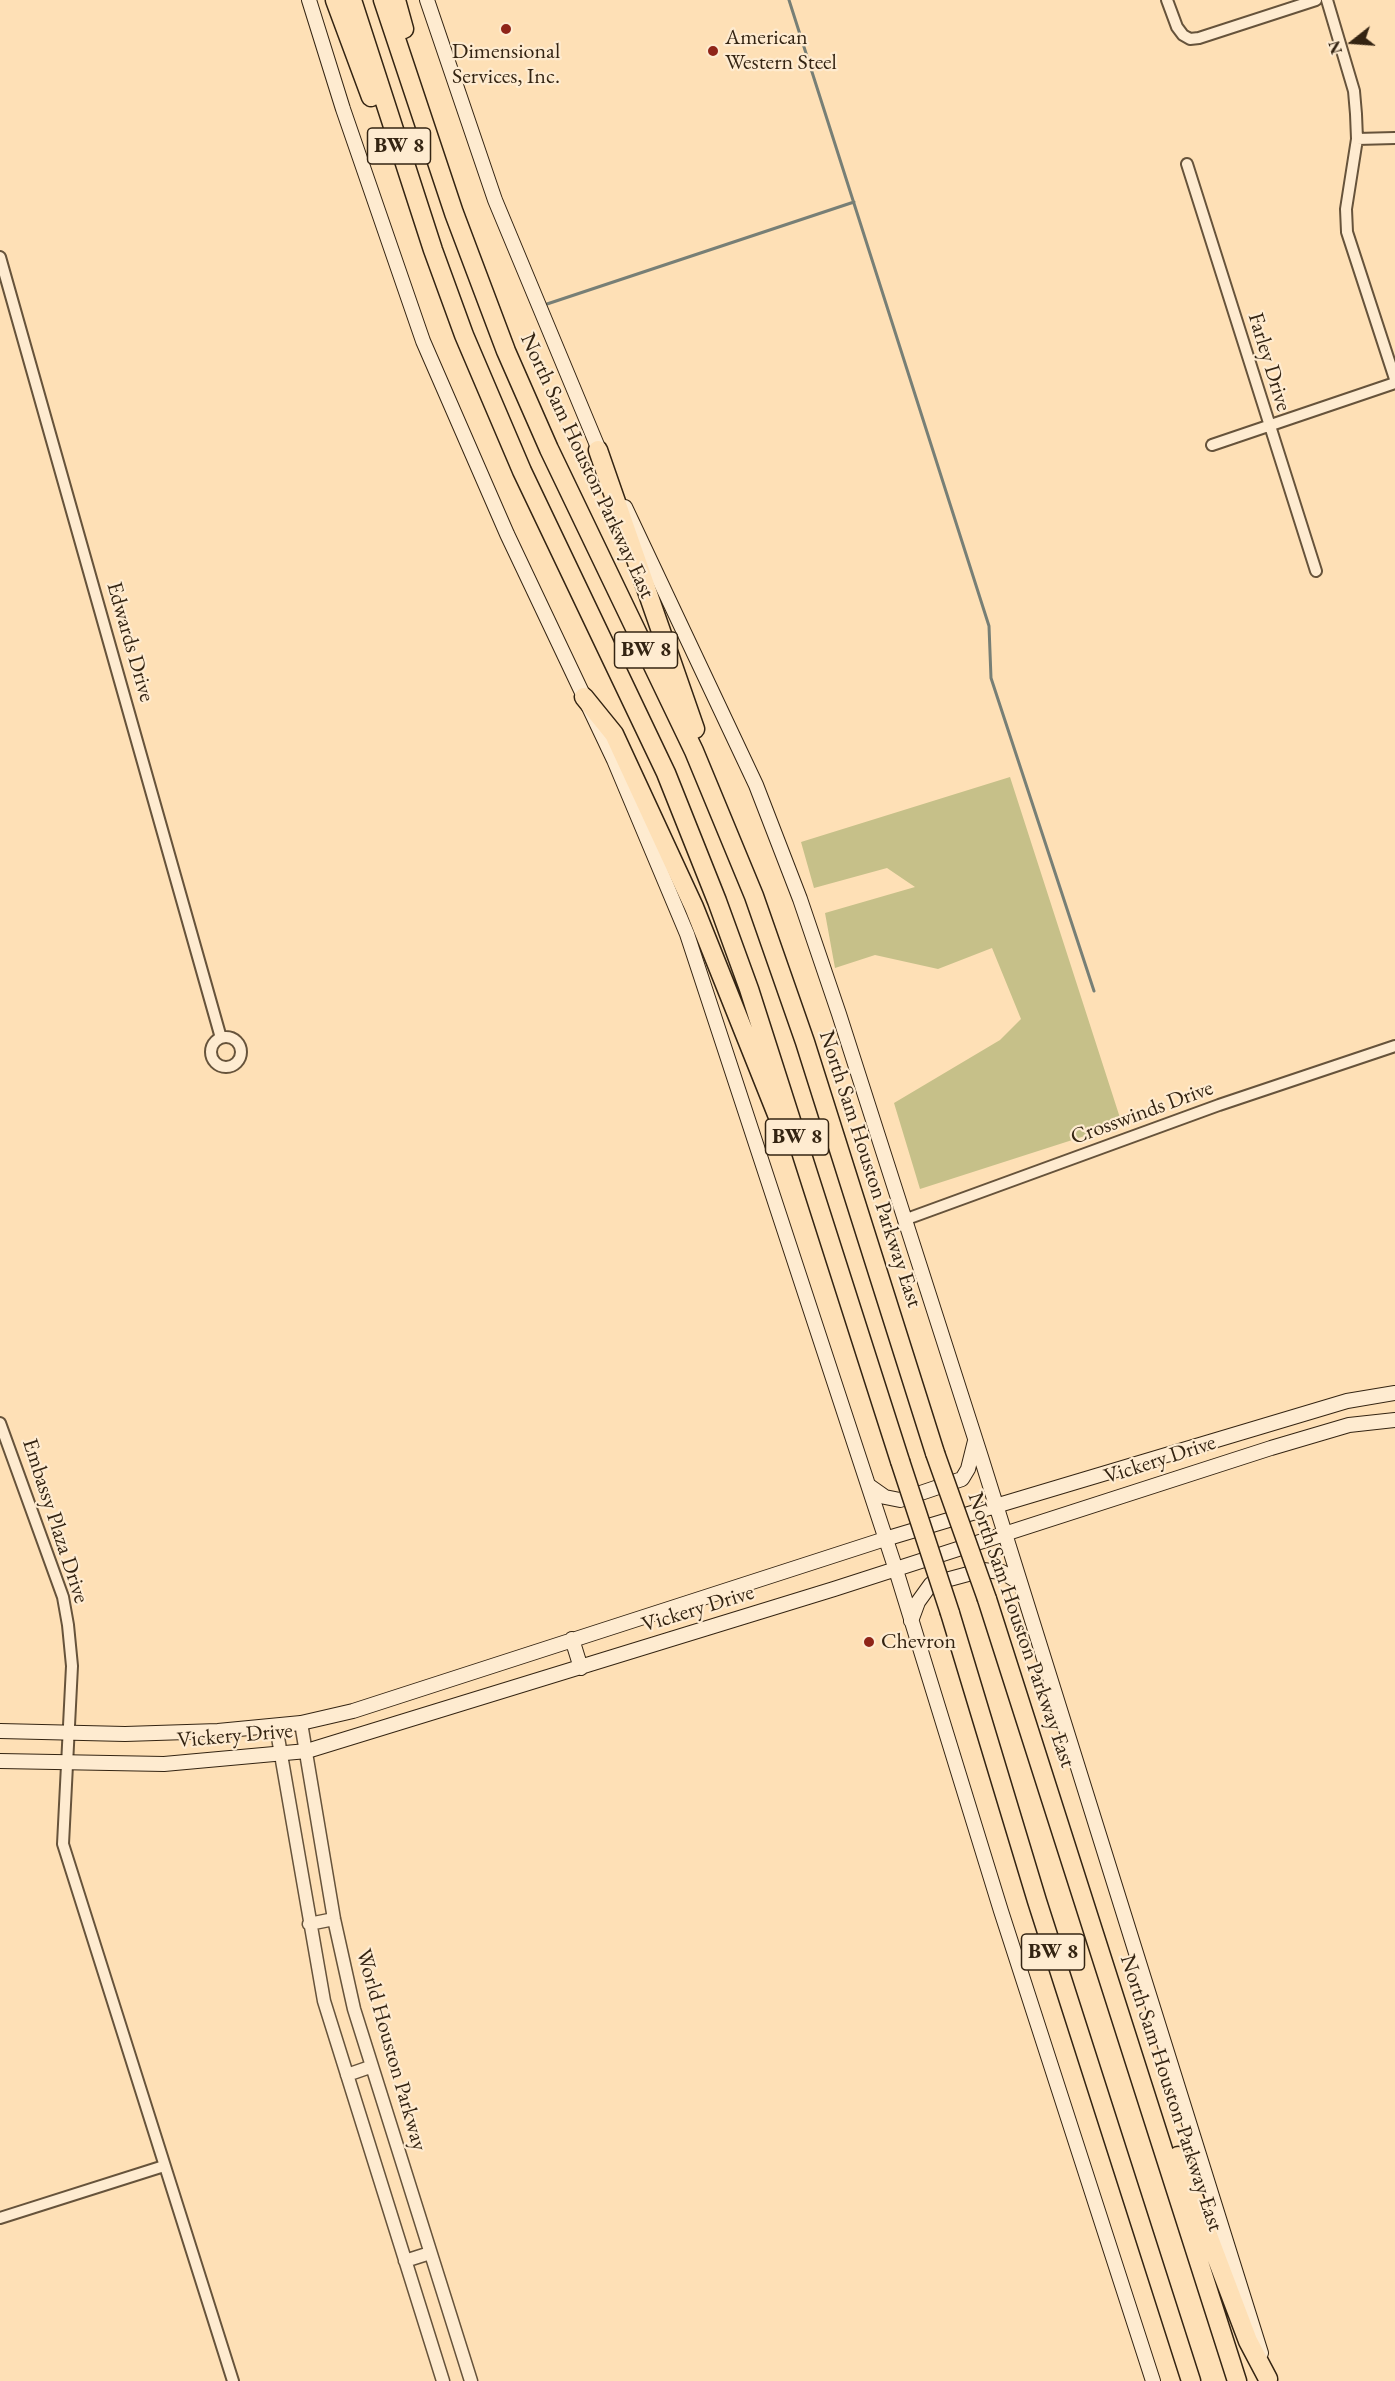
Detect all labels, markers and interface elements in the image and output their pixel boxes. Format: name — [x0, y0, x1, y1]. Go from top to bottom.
north arrow — [1323, 12, 1383, 72]
marker: Dimensional Services, Inc. — [499, 22, 513, 36]
place label: American Western Steel — [725, 25, 837, 76]
text: N — [1323, 38, 1347, 57]
place label: Dimensional Services, Inc. — [452, 39, 560, 90]
marker: American Western Steel — [706, 44, 720, 58]
road number: BW 8 — [368, 128, 430, 164]
street label: Farley Drive — [1242, 310, 1296, 414]
street label: North Sam Houston Parkway East — [514, 329, 660, 603]
street label: Edwards Drive — [100, 579, 160, 705]
road number: BW 8 — [614, 632, 678, 668]
street label: North Sam Houston Parkway East — [813, 1027, 927, 1311]
street label: Crosswinds Drive — [1067, 1075, 1217, 1151]
road number: BW 8 — [766, 1119, 828, 1155]
street label: Vickery Drive — [1101, 1430, 1219, 1490]
street label: Embassy Plaza Drive — [16, 1435, 94, 1607]
street label: North Sam Houston Parkway East — [961, 1489, 1081, 1771]
street label: Vickery Drive — [639, 1579, 757, 1639]
place label: Chevron — [881, 1629, 956, 1655]
marker: Chevron — [862, 1635, 876, 1649]
street label: Vickery Drive — [176, 1718, 294, 1754]
road number: BW 8 — [1022, 1934, 1084, 1970]
street label: World Houston Parkway — [350, 1946, 432, 2154]
street label: North Sam Houston Parkway East — [1114, 1951, 1228, 2235]

